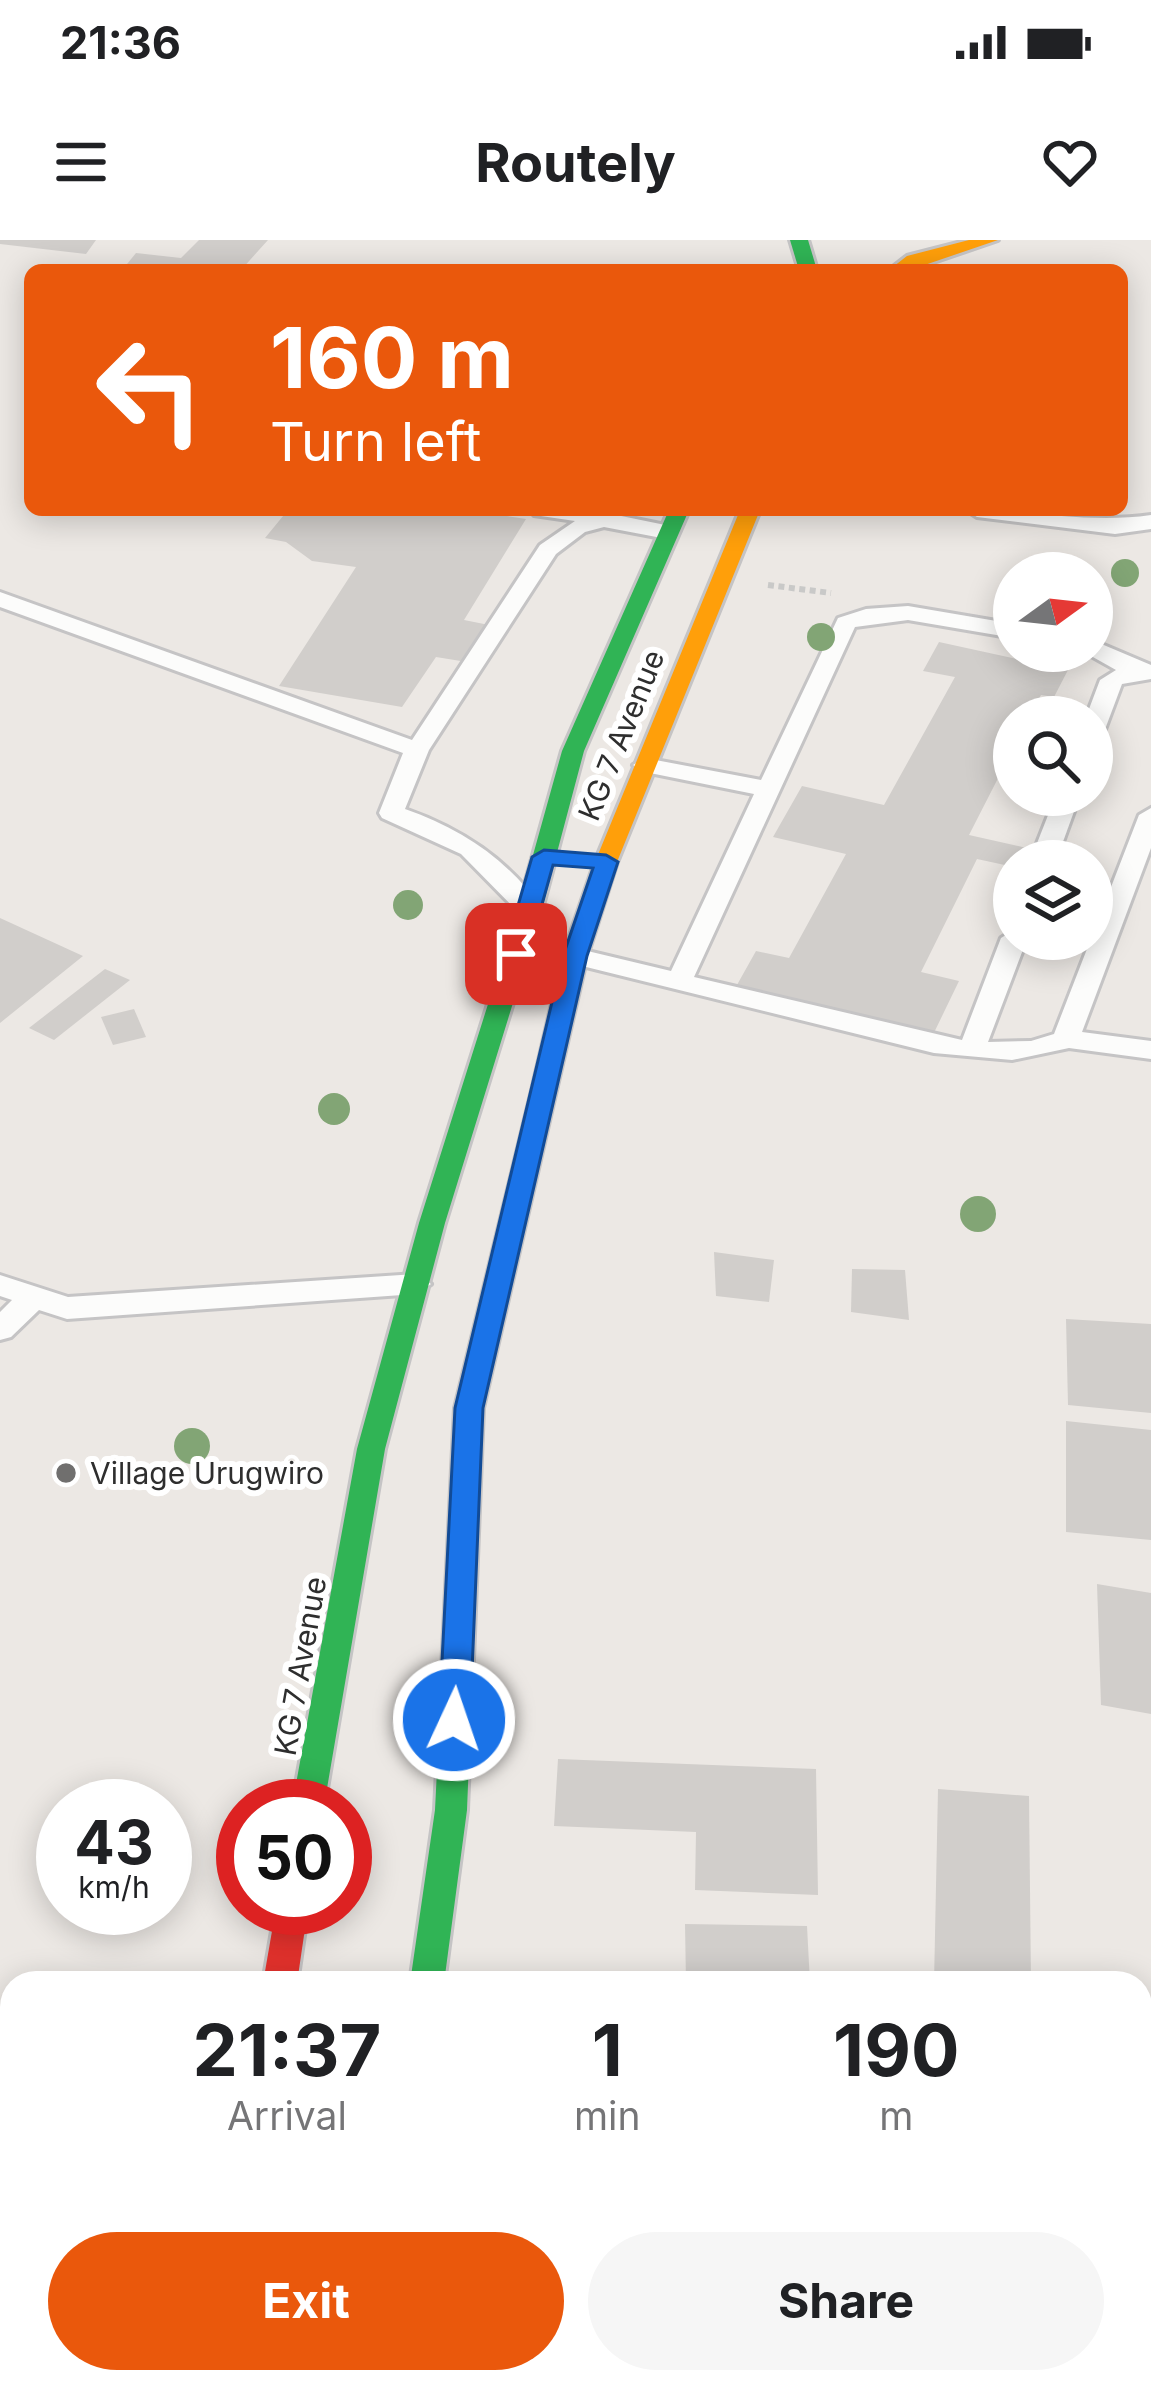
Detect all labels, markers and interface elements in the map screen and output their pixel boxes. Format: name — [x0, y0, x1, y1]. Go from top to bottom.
text: 21:36 — [60, 15, 181, 70]
icon: menu — [48, 129, 114, 195]
icon: heart — [1037, 129, 1103, 195]
text: Routely — [475, 130, 676, 195]
text: 160 m — [270, 307, 514, 408]
icon: left — [72, 312, 228, 468]
text: Turn left — [270, 409, 481, 474]
north arrow — [993, 552, 1113, 672]
map controls — [993, 552, 1113, 960]
street label: KG 7 Avenue — [570, 644, 672, 826]
button: search — [993, 696, 1113, 816]
button: layers — [993, 840, 1113, 960]
pin — [465, 903, 567, 1005]
icon: arrive — [483, 921, 549, 987]
place label: Village Urugwiro — [90, 1455, 324, 1491]
marker: Village Urugwiro — [53, 1460, 79, 1486]
street label: KG 7 Avenue — [267, 1574, 333, 1758]
position arrow — [391, 1657, 517, 1783]
speed limit sign: 50 — [216, 1779, 372, 1935]
text: 43 — [74, 1806, 154, 1878]
text: km/h — [78, 1869, 150, 1905]
text: 21:37 — [193, 2006, 381, 2093]
text: 1 — [592, 2006, 623, 2093]
text: 190 — [833, 2006, 959, 2093]
text: Arrival — [227, 2092, 347, 2139]
text: min — [574, 2092, 641, 2139]
text: m — [879, 2092, 913, 2139]
button: Exit — [48, 2232, 564, 2370]
button: Share — [588, 2232, 1104, 2370]

